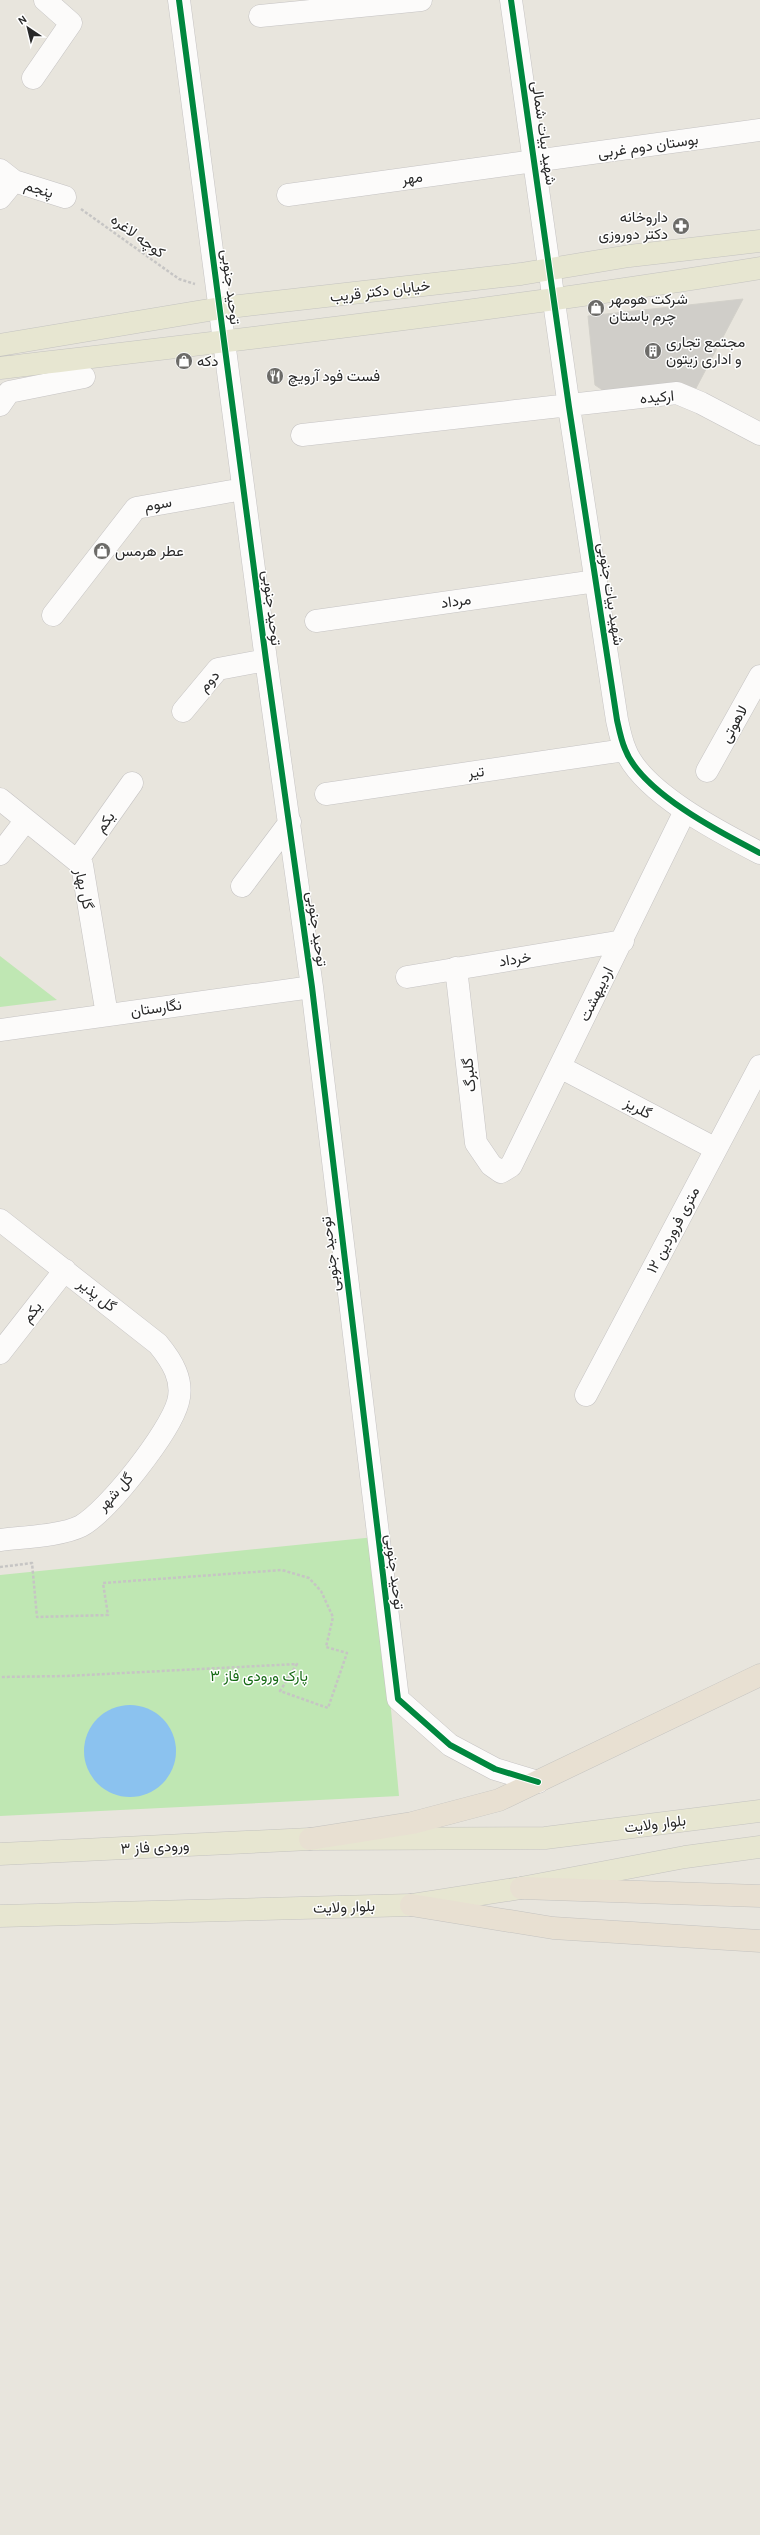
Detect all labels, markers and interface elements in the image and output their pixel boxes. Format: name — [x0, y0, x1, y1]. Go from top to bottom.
north arrow — [8, 8, 48, 48]
text: N — [16, 13, 30, 28]
street label: شهید بیات شمالی — [527, 80, 560, 187]
street label: بوستان دوم غربی — [597, 130, 700, 163]
street label: مهر — [399, 168, 424, 189]
street label: پنجم — [22, 176, 56, 203]
place label: داروخانه دکتر دوروزی — [598, 208, 668, 244]
street label: کوچه لاغره — [107, 210, 169, 263]
pharmacy icon: داروخانه دکتر دوروزی — [671, 216, 691, 236]
street label: توحید جنوبی — [216, 248, 245, 326]
street label: خیابان دکتر قریب — [329, 276, 431, 306]
place label: شرکت هومهر چرم باستان — [608, 290, 688, 326]
shop icon: شرکت هومهر چرم باستان — [586, 298, 606, 318]
place label: مجتمع تجاری و اداری زیتون — [666, 333, 745, 369]
building icon: مجتمع تجاری و اداری زیتون — [643, 341, 663, 361]
shop icon: دکه — [174, 351, 194, 371]
place label: دکه — [197, 352, 218, 370]
restaurant icon: فست فود آرویچ — [265, 366, 285, 386]
place label: فست فود آرویچ — [288, 367, 380, 387]
street label: ارکیده — [639, 387, 675, 407]
street label: سوم — [143, 493, 173, 516]
shop icon: عطر هرمس — [92, 541, 112, 561]
street label: شهید بیات جنوبی — [593, 541, 628, 647]
place label: عطر هرمس — [115, 542, 184, 561]
street label: توحید جنوبی — [257, 569, 286, 647]
street label: مرداد — [440, 590, 472, 612]
street label: دوم — [195, 667, 224, 696]
street label: لاهوتی — [716, 702, 752, 746]
street label: تیر — [466, 762, 486, 782]
street label: یکم — [91, 808, 120, 837]
street label: گل بهار — [70, 866, 97, 911]
street label: توحید جنوبی — [302, 890, 331, 968]
street label: خرداد — [498, 948, 532, 970]
street label: اردیبهشت — [575, 964, 617, 1024]
street label: نگارستان — [129, 996, 183, 1020]
street label: گلبرگ — [458, 1057, 480, 1093]
street label: گلریز — [620, 1093, 655, 1123]
street label: ۱۲ متری فروردین — [643, 1184, 704, 1277]
street label: توحید جنوبی — [316, 1215, 345, 1293]
street label: گل پذیر — [73, 1274, 120, 1317]
street label: یکم — [18, 1298, 47, 1327]
street label: گل شهر — [92, 1469, 137, 1516]
street label: توحید جنوبی — [380, 1533, 409, 1611]
park label: پارک ورودی فاز ۳ — [210, 1667, 308, 1686]
street label: بلوار ولایت — [623, 1811, 687, 1837]
street label: ورودی فاز ۳ — [120, 1836, 190, 1859]
street label: بلوار ولایت — [313, 1897, 375, 1917]

